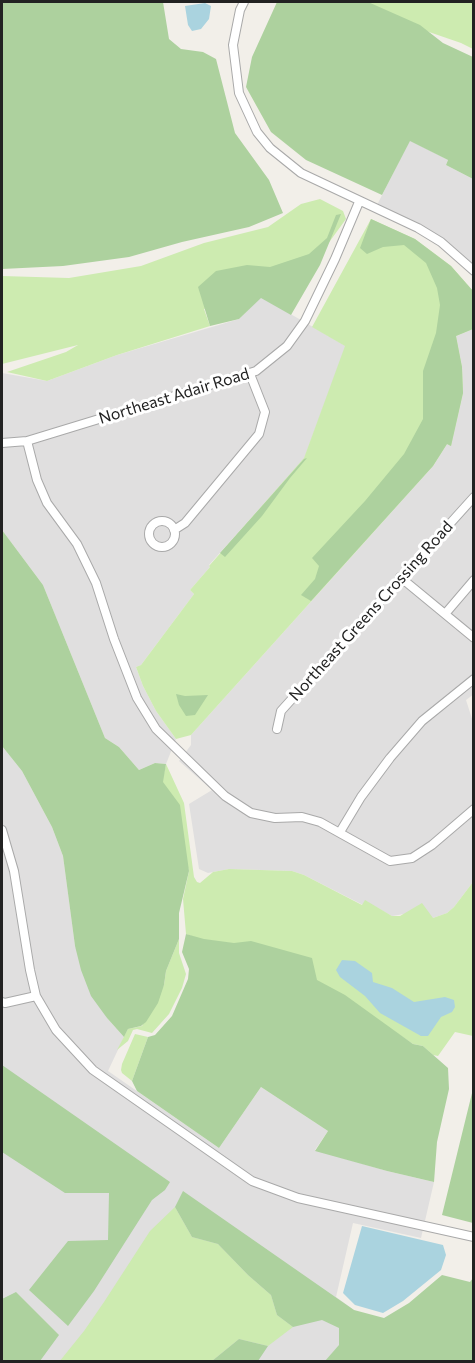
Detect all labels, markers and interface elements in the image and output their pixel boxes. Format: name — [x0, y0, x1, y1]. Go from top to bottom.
street label: Northeast Adair Road — [96, 364, 252, 428]
street label: Northeast Greens Crossing Road — [285, 517, 457, 705]

